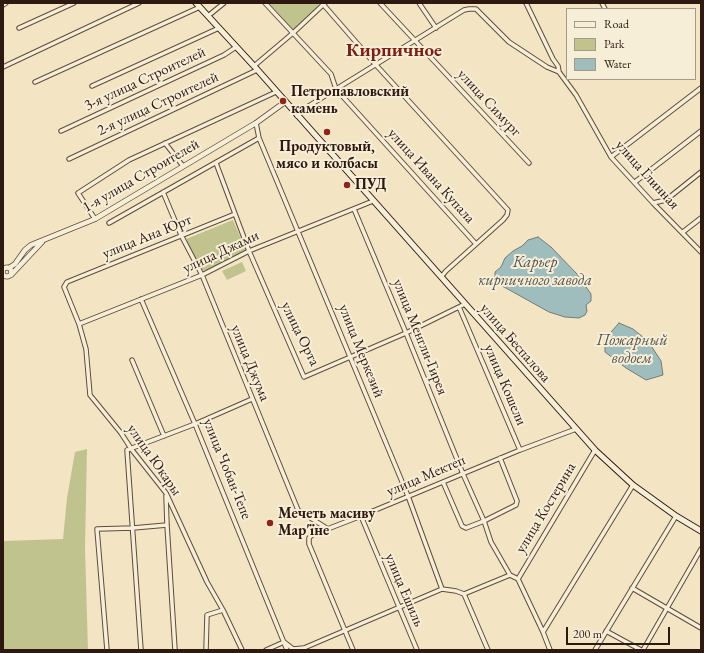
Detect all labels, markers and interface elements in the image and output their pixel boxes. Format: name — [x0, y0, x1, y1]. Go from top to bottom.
legend — [566, 8, 696, 80]
text: Road — [604, 16, 629, 32]
text: Park — [604, 36, 624, 52]
district label: Кирпичное — [346, 40, 442, 62]
street label: 3-я улица Строителей — [81, 43, 209, 115]
text: Water — [604, 56, 631, 72]
street label: улица Симург — [453, 66, 525, 140]
street label: 2-я улица Строителей — [94, 68, 222, 140]
place label: Петропавловский камень — [291, 83, 409, 118]
marker: Петропавловский камень — [278, 96, 288, 106]
street label: улица Ивана Купала — [384, 125, 478, 227]
marker: Продуктовый, мясо и колбасы — [322, 127, 332, 137]
street label: 1-я улица Строителей — [79, 135, 203, 217]
street label: улица Глинная — [611, 137, 683, 213]
place label: Продуктовый, мясо и колбасы — [276, 138, 378, 173]
place label: ПУД — [355, 176, 386, 194]
marker: ПУД — [342, 180, 352, 190]
street label: улица Ана Юрт — [100, 211, 194, 263]
street label: улица Джами — [180, 226, 262, 278]
water label: Карьер кирпичного завода — [478, 253, 592, 291]
street label: улица Менгли-Гирея — [388, 276, 452, 398]
street label: улица Орта — [277, 299, 323, 369]
street label: улица Беспалова — [476, 300, 554, 386]
street label: улица Меркезий — [334, 302, 388, 400]
street label: улица Джума — [226, 322, 274, 404]
water label: Пожарный водоем — [596, 331, 668, 369]
street label: улица Кошели — [480, 342, 530, 428]
street label: улица Чобан-Тепе — [199, 416, 255, 522]
street label: улица Юкары — [123, 421, 185, 499]
street label: улица Мектеп — [384, 451, 468, 501]
street label: улица Костерина — [512, 459, 580, 557]
place label: Мечеть масиву Мар'їне — [278, 505, 376, 540]
marker: Мечеть масиву Мар'їне — [265, 518, 275, 528]
street label: улица Ешиль — [380, 551, 428, 629]
scale bar — [568, 619, 672, 645]
text: 200 m — [573, 626, 602, 642]

